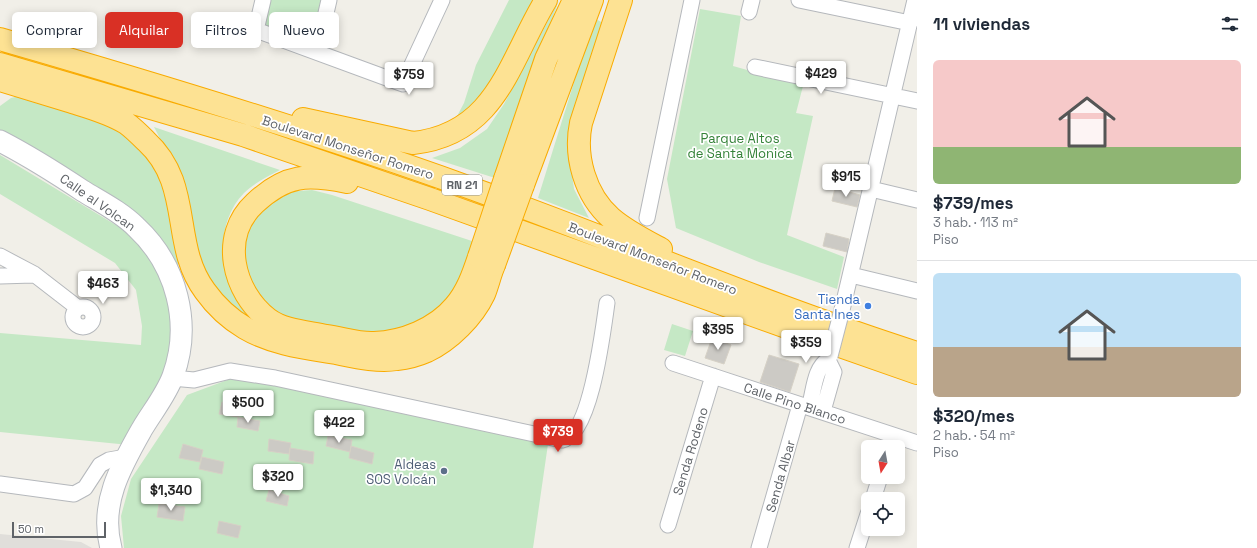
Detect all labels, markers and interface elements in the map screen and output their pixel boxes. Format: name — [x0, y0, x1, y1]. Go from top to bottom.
chip: Comprar — [12, 12, 97, 48]
chip: Alquilar — [105, 12, 183, 48]
chip: Filtros — [191, 12, 261, 48]
chip: Nuevo — [269, 12, 339, 48]
text: 11 viviendas — [933, 13, 1030, 35]
icon: filters — [1219, 13, 1241, 35]
pin: $429 — [797, 61, 845, 95]
pin: $759 — [385, 62, 433, 96]
text: $429 — [805, 65, 837, 82]
text: $759 — [394, 66, 424, 83]
icon: home — [1051, 86, 1123, 158]
street label: Boulevard Monseñor Romero — [260, 112, 436, 183]
park label: Parque Altos de Santa Monica — [687, 130, 793, 162]
pin: $915 — [822, 164, 870, 198]
text: $915 — [831, 168, 861, 185]
street label: Calle al Volcan — [56, 170, 139, 235]
road number: RN 21 — [442, 175, 482, 195]
text: $739/mes — [933, 192, 1013, 214]
text: 3 hab. · 113 m² — [933, 214, 1018, 231]
street label: Boulevard Monseñor Romero — [566, 218, 740, 299]
text: Piso — [933, 231, 959, 248]
pin: $463 — [79, 271, 127, 305]
text: $463 — [87, 275, 119, 292]
place label: Tienda Santa Ines — [794, 291, 861, 323]
icon: home — [1051, 299, 1123, 371]
marker: Tienda Santa Ines — [863, 301, 873, 311]
pin: $395 — [694, 317, 742, 351]
text: $395 — [702, 321, 734, 338]
pin: $359 — [782, 330, 830, 364]
text: $359 — [790, 334, 822, 351]
street label: Calle Pino Blanco — [742, 379, 848, 428]
pin: $500 — [224, 390, 272, 424]
text: $500 — [232, 394, 264, 411]
street label: Senda Rodeno — [669, 405, 712, 497]
text: $320/mes — [933, 405, 1015, 427]
pin: $422 — [315, 410, 363, 444]
text: $422 — [323, 414, 355, 431]
pin: $739 — [534, 419, 582, 453]
text: $739 — [542, 423, 574, 440]
text: 2 hab. · 54 m² — [933, 427, 1015, 444]
street label: Senda Albar — [762, 438, 799, 514]
north arrow — [861, 440, 905, 484]
map controls — [861, 440, 905, 536]
text: Piso — [933, 444, 959, 461]
place label: Aldeas SOS Volcán — [366, 456, 436, 488]
pin: $320 — [254, 464, 302, 498]
marker: Aldeas SOS Volcán — [439, 466, 449, 476]
text: $320 — [262, 468, 294, 485]
pin: $1,340 — [138, 478, 204, 512]
text: $1,340 — [150, 482, 192, 499]
button: locate — [861, 492, 905, 536]
scale bar — [12, 520, 106, 539]
text: 50 m — [18, 522, 44, 536]

